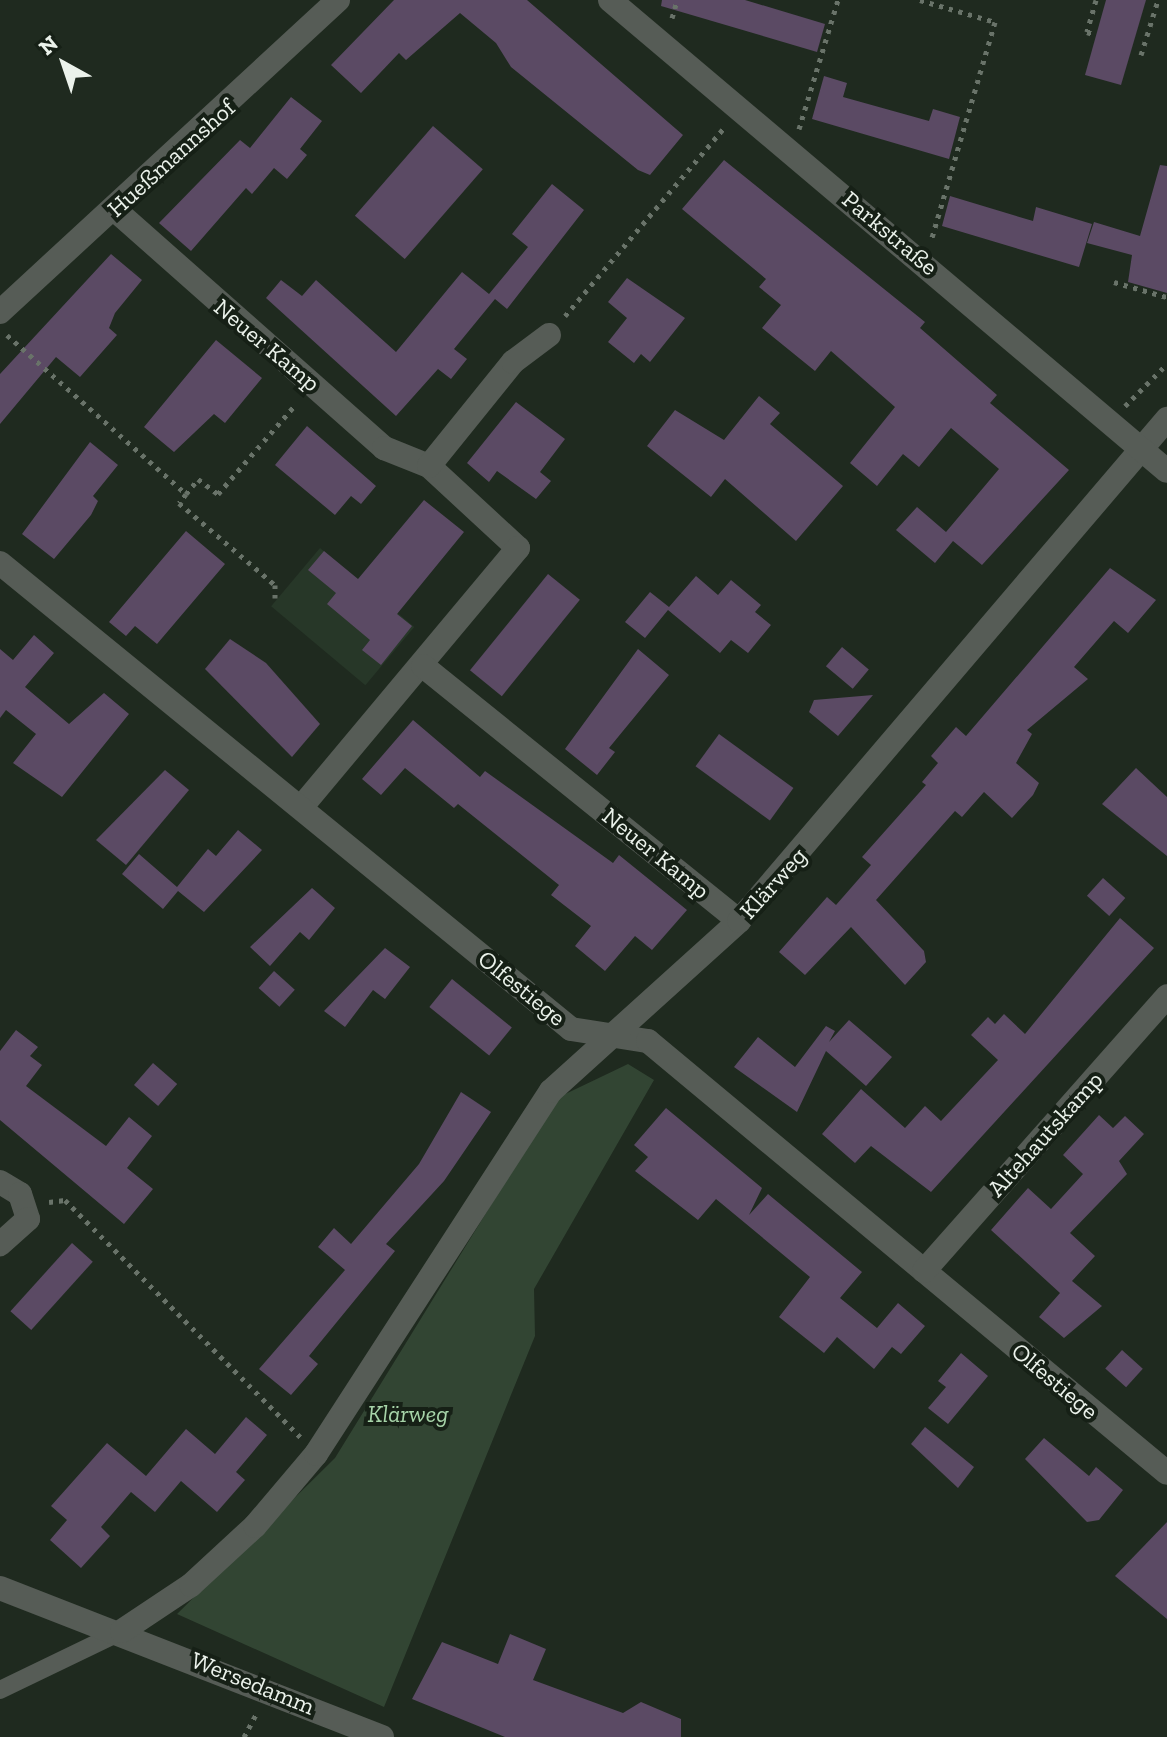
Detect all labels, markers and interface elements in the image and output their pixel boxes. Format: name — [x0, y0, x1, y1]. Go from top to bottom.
north arrow — [24, 24, 104, 104]
text: N — [33, 30, 63, 61]
street label: Hueßmannshof — [101, 93, 241, 223]
street label: Parkstraße — [836, 185, 944, 281]
street label: Neuer Kamp — [208, 292, 326, 398]
street label: Neuer Kamp — [597, 801, 715, 905]
street label: Klärweg — [734, 841, 812, 925]
street label: Olfestiege — [472, 944, 572, 1032]
street label: Altehautskamp — [981, 1066, 1109, 1202]
street label: Olfestiege — [1006, 1336, 1104, 1426]
park label: Klärweg — [368, 1400, 448, 1428]
street label: Wersedamm — [187, 1645, 319, 1721]

